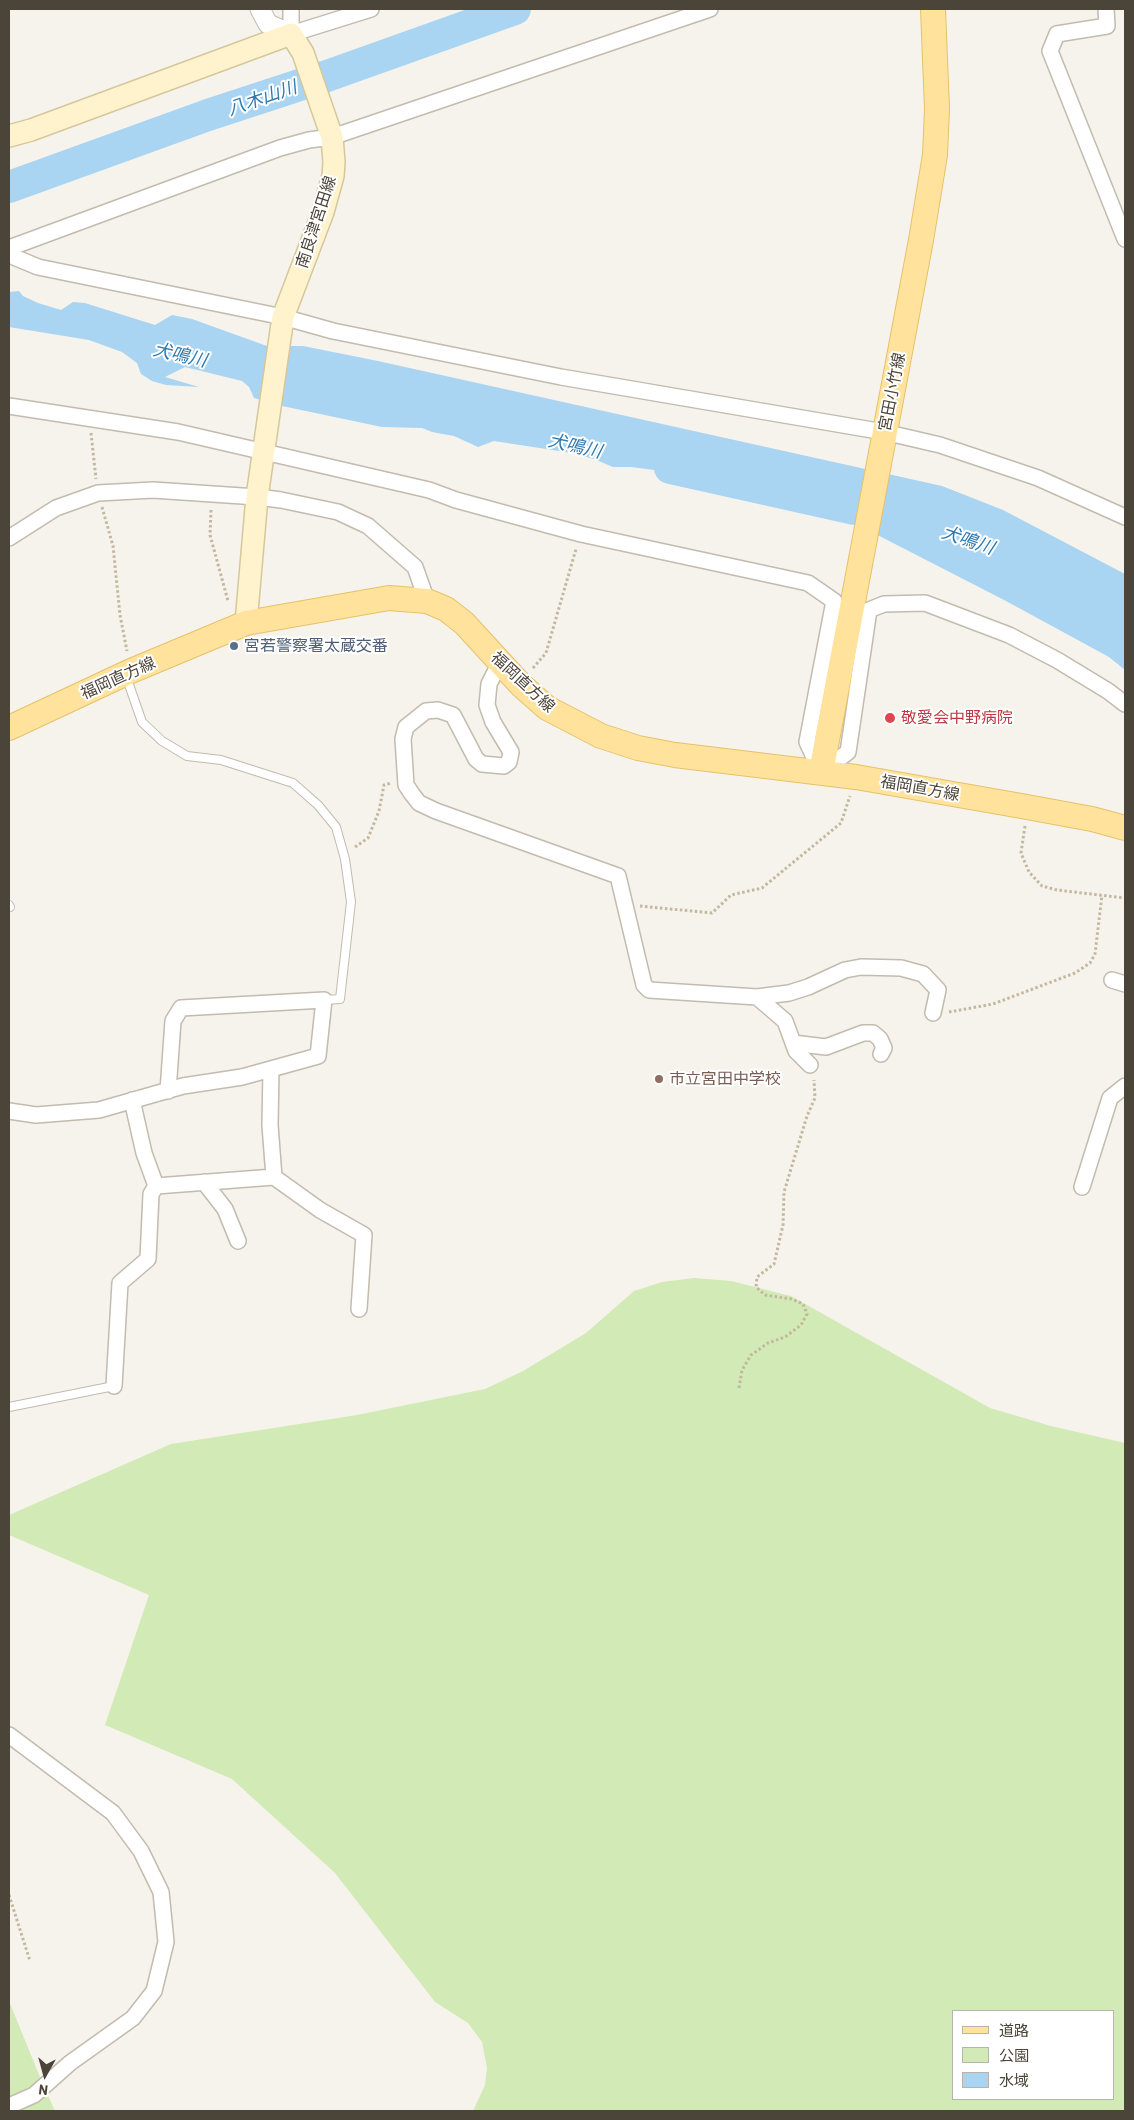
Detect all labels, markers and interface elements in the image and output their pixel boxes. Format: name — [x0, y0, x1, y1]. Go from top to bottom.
water label: 八木山川 — [224, 76, 300, 120]
street label: 南良津宮田線 — [292, 173, 340, 271]
water label: 犬鳴川 — [151, 338, 209, 372]
street label: 宮田小竹線 — [875, 351, 909, 433]
water label: 犬鳴川 — [546, 429, 604, 463]
water label: 犬鳴川 — [939, 521, 997, 559]
place label: 宮若警察署太蔵交番 — [244, 636, 388, 656]
marker: 宮若警察署太蔵交番 — [228, 640, 240, 652]
street label: 福岡直方線 — [487, 648, 559, 716]
street label: 福岡直方線 — [78, 653, 158, 703]
place label: 敬愛会中野病院 — [901, 708, 1013, 728]
marker: 敬愛会中野病院 — [883, 711, 897, 725]
street label: 福岡直方線 — [879, 772, 961, 804]
place label: 市立宮田中学校 — [669, 1069, 781, 1089]
marker: 市立宮田中学校 — [653, 1073, 665, 1085]
legend — [952, 2010, 1114, 2100]
text: 道路 — [999, 2021, 1029, 2039]
text: 公園 — [999, 2046, 1029, 2064]
north arrow — [20, 2050, 70, 2100]
text: 水域 — [999, 2071, 1029, 2089]
text: N — [37, 2081, 49, 2099]

